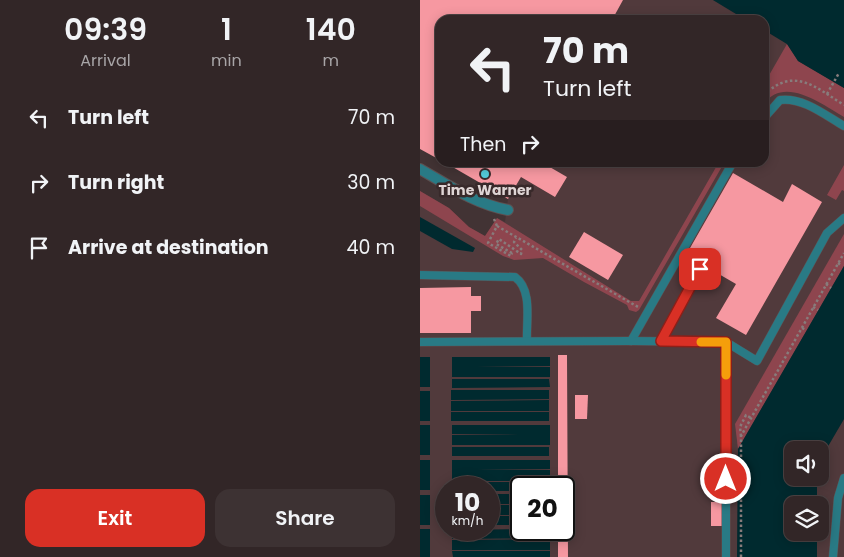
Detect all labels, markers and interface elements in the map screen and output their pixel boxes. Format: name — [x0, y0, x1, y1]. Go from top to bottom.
text: 09:39 — [64, 8, 147, 51]
text: 1 — [221, 8, 232, 51]
text: 140 — [306, 8, 356, 51]
text: 70 m — [543, 26, 629, 75]
icon: left — [460, 35, 525, 100]
text: Arrival — [80, 49, 131, 72]
text: min — [211, 49, 242, 72]
text: m — [323, 49, 339, 72]
text: Turn left — [543, 73, 631, 104]
icon: left — [25, 104, 53, 132]
text: Turn left — [68, 104, 149, 131]
text: 70 m — [348, 104, 395, 131]
icon: right — [516, 130, 544, 158]
text: Then — [460, 131, 506, 158]
marker: Time Warner — [479, 168, 491, 180]
icon: right — [25, 169, 53, 197]
text: Turn right — [68, 169, 164, 196]
text: 30 m — [347, 169, 395, 196]
place label: Time Warner — [438, 180, 532, 200]
icon: arrive — [25, 234, 53, 262]
text: Arrive at destination — [68, 234, 269, 261]
text: 40 m — [346, 234, 395, 261]
pin — [679, 248, 721, 290]
icon: arrive — [686, 255, 714, 283]
map controls — [784, 441, 829, 541]
button: sound — [784, 441, 829, 486]
position arrow — [699, 452, 751, 504]
speed limit sign: 20 — [510, 476, 575, 541]
text: 10 — [455, 485, 480, 520]
button: Exit — [25, 489, 205, 547]
button: Share — [215, 489, 395, 547]
button: layers — [784, 496, 829, 541]
text: km/h — [452, 512, 483, 529]

